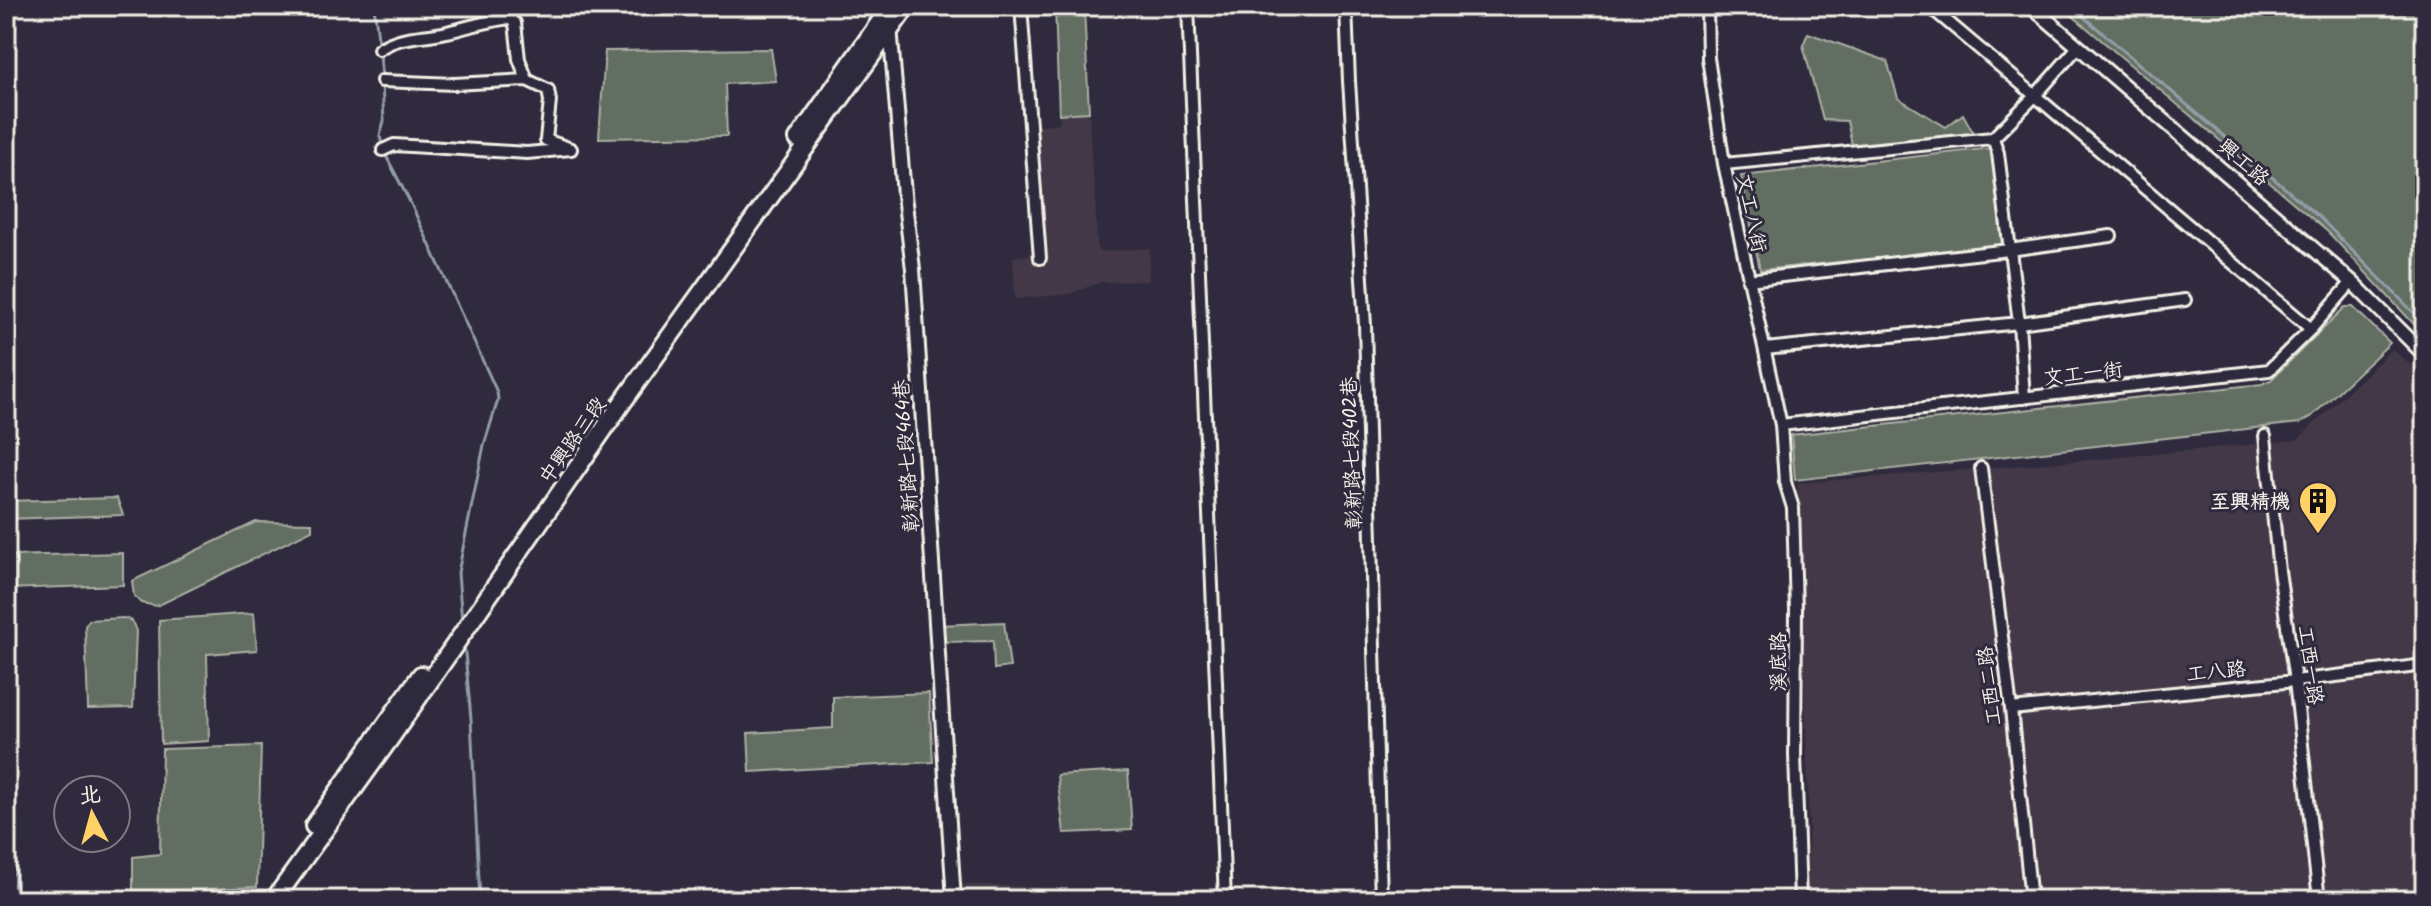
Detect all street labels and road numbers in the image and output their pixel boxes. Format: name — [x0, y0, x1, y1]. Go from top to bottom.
street label: 興工路 — [2210, 132, 2277, 196]
street label: 文工八街 — [1726, 171, 1774, 256]
street label: 文工一街 — [2042, 355, 2125, 395]
street label: 彰新路七段402巷 — [1334, 375, 1372, 530]
street label: 彰新路七段464巷 — [887, 377, 929, 533]
street label: 中興路三段 — [532, 391, 615, 491]
street label: 工西一路 — [2288, 623, 2331, 708]
street label: 溪底路 — [1764, 631, 1796, 692]
street label: 工西二路 — [1970, 643, 2012, 727]
street label: 工八路 — [2185, 654, 2249, 692]

